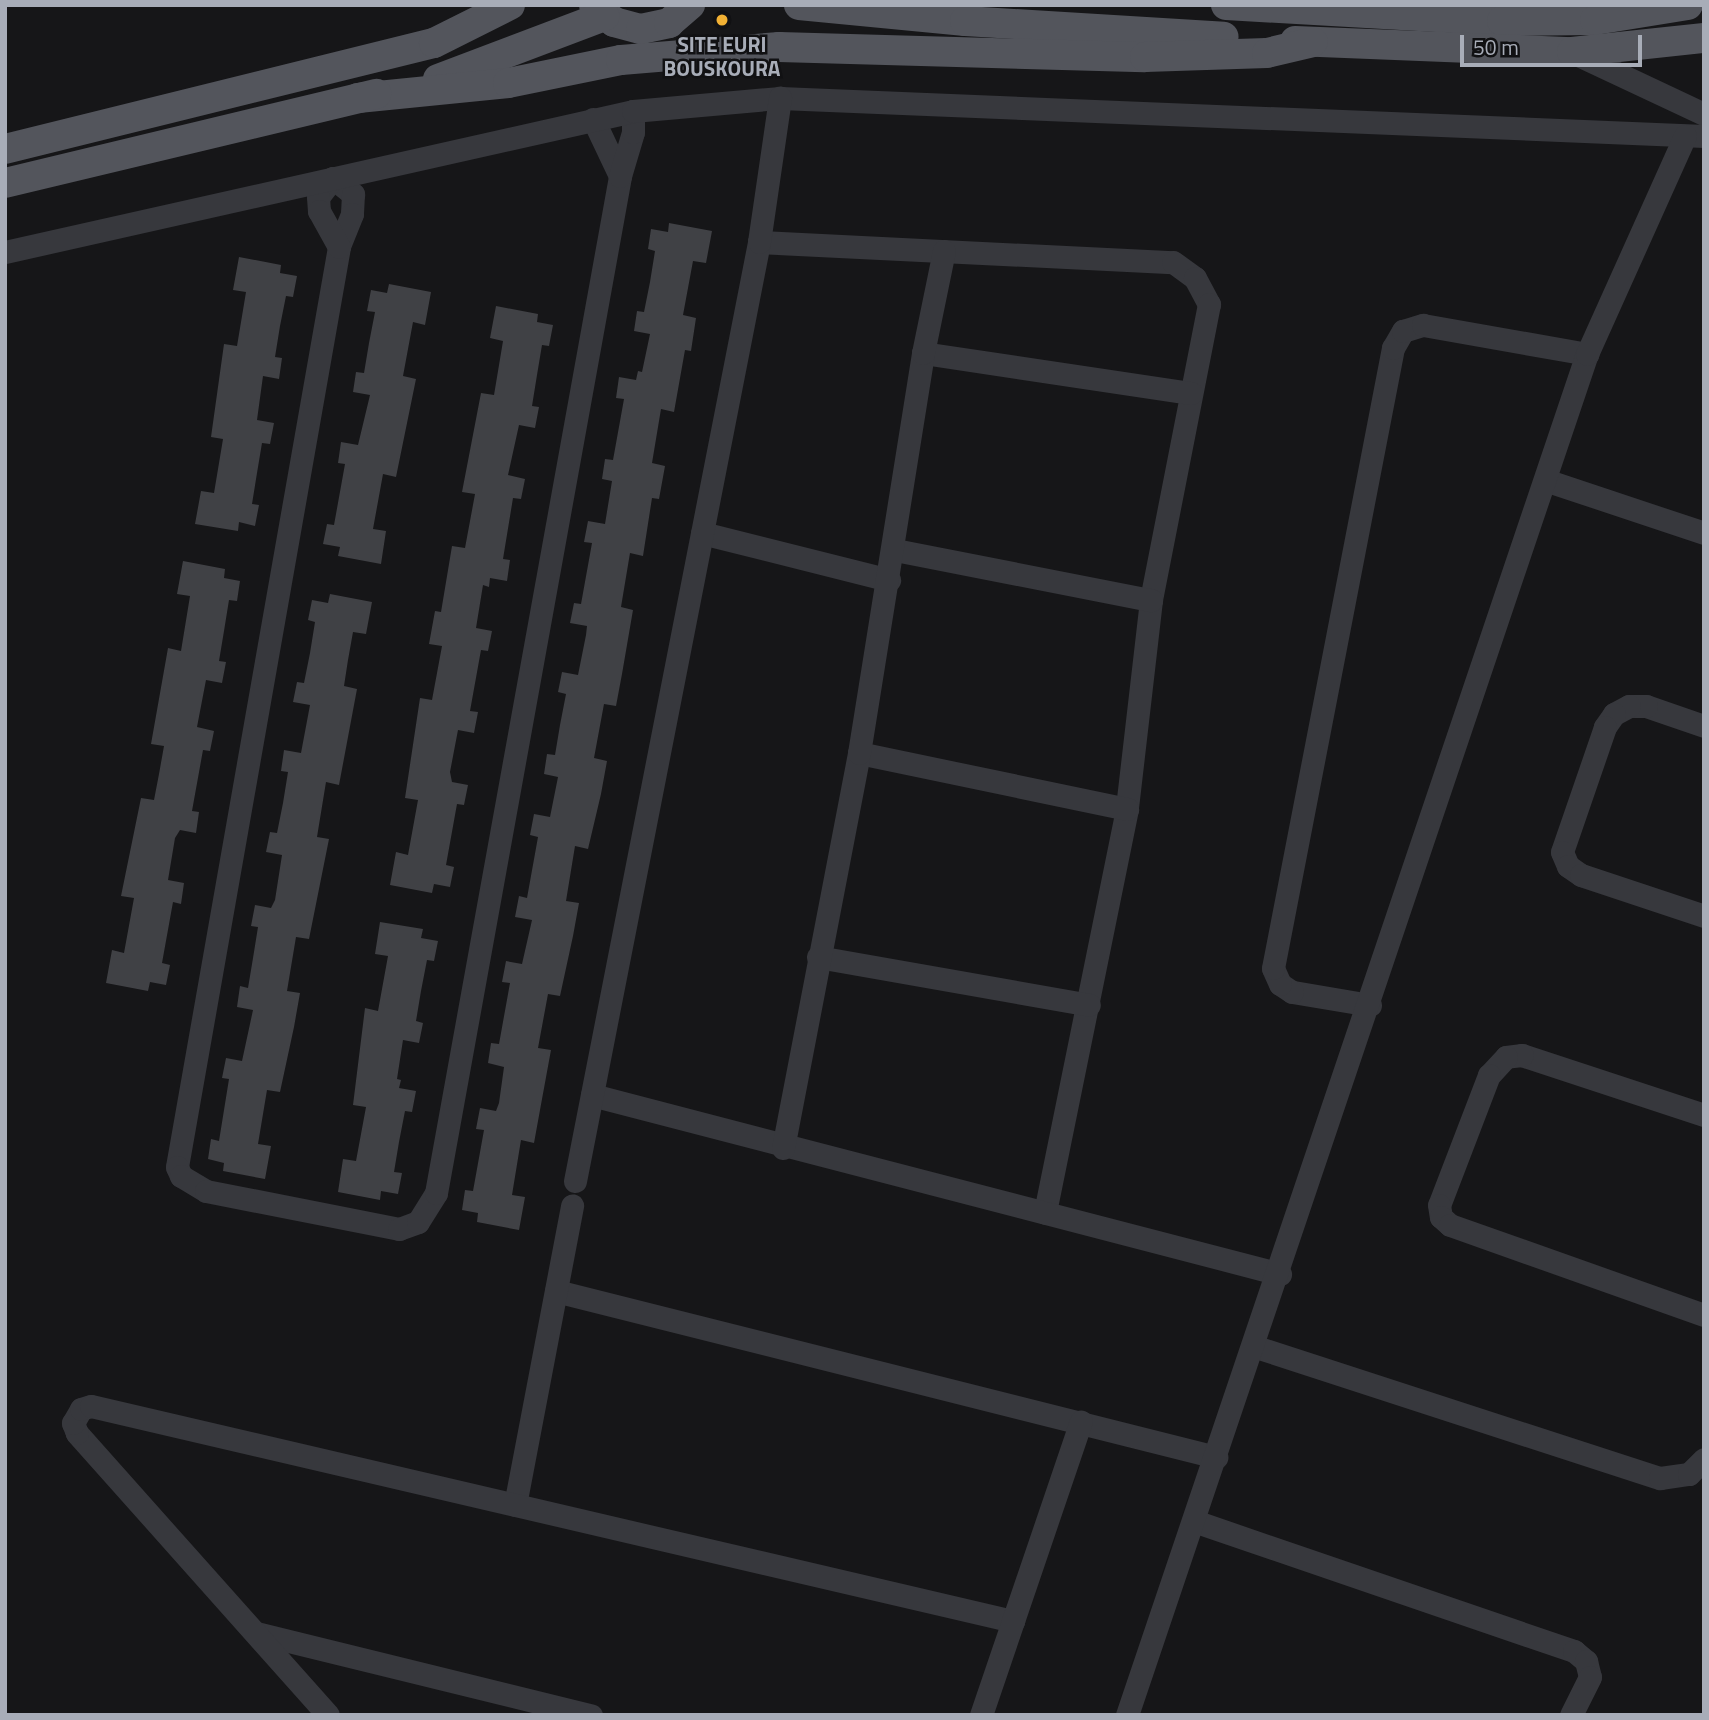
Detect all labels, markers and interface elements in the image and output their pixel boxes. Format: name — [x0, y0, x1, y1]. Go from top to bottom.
marker: SITE EURI BOUSKOURA — [714, 12, 730, 28]
scale bar — [1464, 21, 1646, 65]
place label: SITE EURI BOUSKOURA — [664, 31, 780, 81]
text: 50 m — [1473, 31, 1519, 63]

